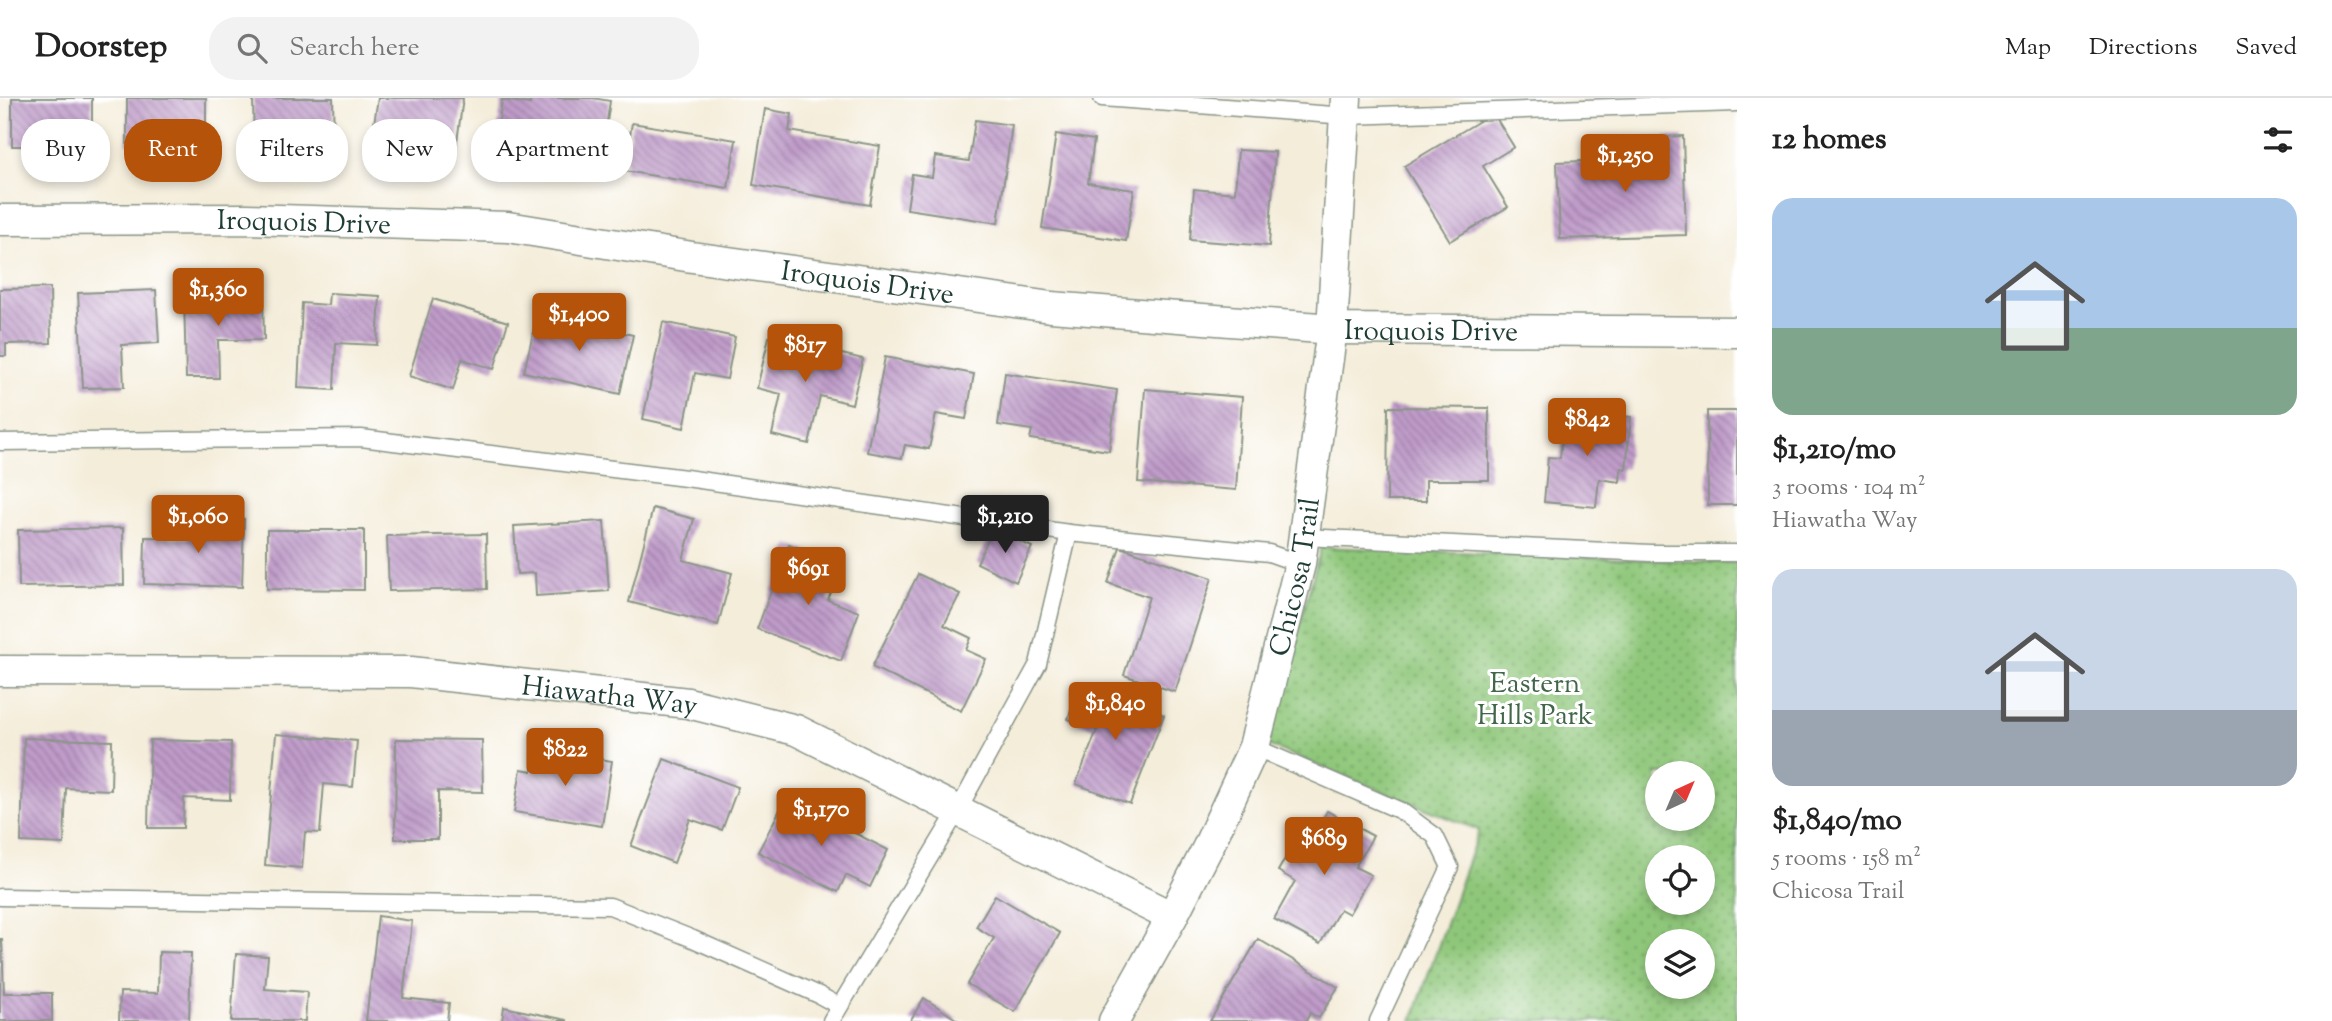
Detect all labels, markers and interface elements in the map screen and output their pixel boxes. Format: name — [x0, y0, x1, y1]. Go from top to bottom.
search box — [209, 17, 699, 80]
text: Doorstep — [35, 24, 167, 72]
icon: search — [233, 29, 271, 67]
text: Search here — [289, 30, 420, 67]
text: Map — [2005, 31, 2051, 65]
text: Directions — [2089, 31, 2197, 65]
text: Saved — [2235, 31, 2297, 65]
chip: Buy — [21, 119, 110, 182]
chip: Rent — [124, 119, 222, 182]
chip: Filters — [236, 119, 348, 182]
chip: New — [362, 119, 457, 182]
chip: Apartment — [471, 119, 633, 182]
text: 12 homes — [1772, 119, 1887, 162]
icon: filters — [2259, 121, 2297, 159]
pin: $1,250 — [1568, 134, 1682, 194]
text: $1,250 — [1597, 140, 1653, 173]
street label: Iroquois Drive — [217, 202, 392, 246]
icon: home — [1972, 243, 2098, 369]
street label: Iroquois Drive — [778, 253, 956, 316]
pin: $1,360 — [161, 268, 275, 328]
text: $1,360 — [189, 274, 247, 307]
pin: $1,400 — [522, 294, 636, 353]
text: $1,400 — [548, 299, 610, 332]
street label: Iroquois Drive — [1344, 312, 1518, 353]
pin: $817 — [764, 324, 846, 384]
text: $817 — [783, 330, 827, 363]
pin: $842 — [1546, 398, 1628, 458]
text: $842 — [1564, 404, 1610, 437]
text: $1,210/mo — [1772, 429, 1896, 472]
text: 3 rooms · 104 m² — [1772, 472, 1926, 505]
street label: Chicosa Trail — [1261, 495, 1332, 661]
pin: $1,060 — [141, 496, 255, 555]
pin: $1,210 — [948, 496, 1062, 555]
text: $1,060 — [168, 501, 228, 534]
text: $1,210 — [977, 501, 1033, 534]
text: Hiawatha Way — [1772, 505, 1917, 538]
pin: $691 — [767, 547, 849, 607]
text: $691 — [787, 553, 829, 586]
icon: home — [1972, 614, 2098, 740]
park label: Eastern Hills Park — [1477, 665, 1593, 737]
street label: Hiawatha Way — [519, 668, 702, 728]
pin: $1,840 — [1058, 682, 1172, 742]
text: $1,840 — [1085, 688, 1145, 721]
pin: $822 — [524, 728, 606, 788]
text: $822 — [542, 734, 588, 767]
north arrow — [1645, 761, 1715, 831]
map controls — [1645, 761, 1715, 999]
pin: $1,170 — [764, 788, 878, 848]
text: $1,170 — [793, 794, 849, 827]
text: $1,840/mo — [1772, 800, 1902, 843]
pin: $689 — [1283, 818, 1365, 877]
text: $689 — [1301, 823, 1347, 856]
text: 5 rooms · 158 m² — [1772, 843, 1921, 876]
button: locate — [1645, 845, 1715, 915]
text: Chicosa Trail — [1772, 876, 1904, 909]
button: layers — [1645, 929, 1715, 999]

